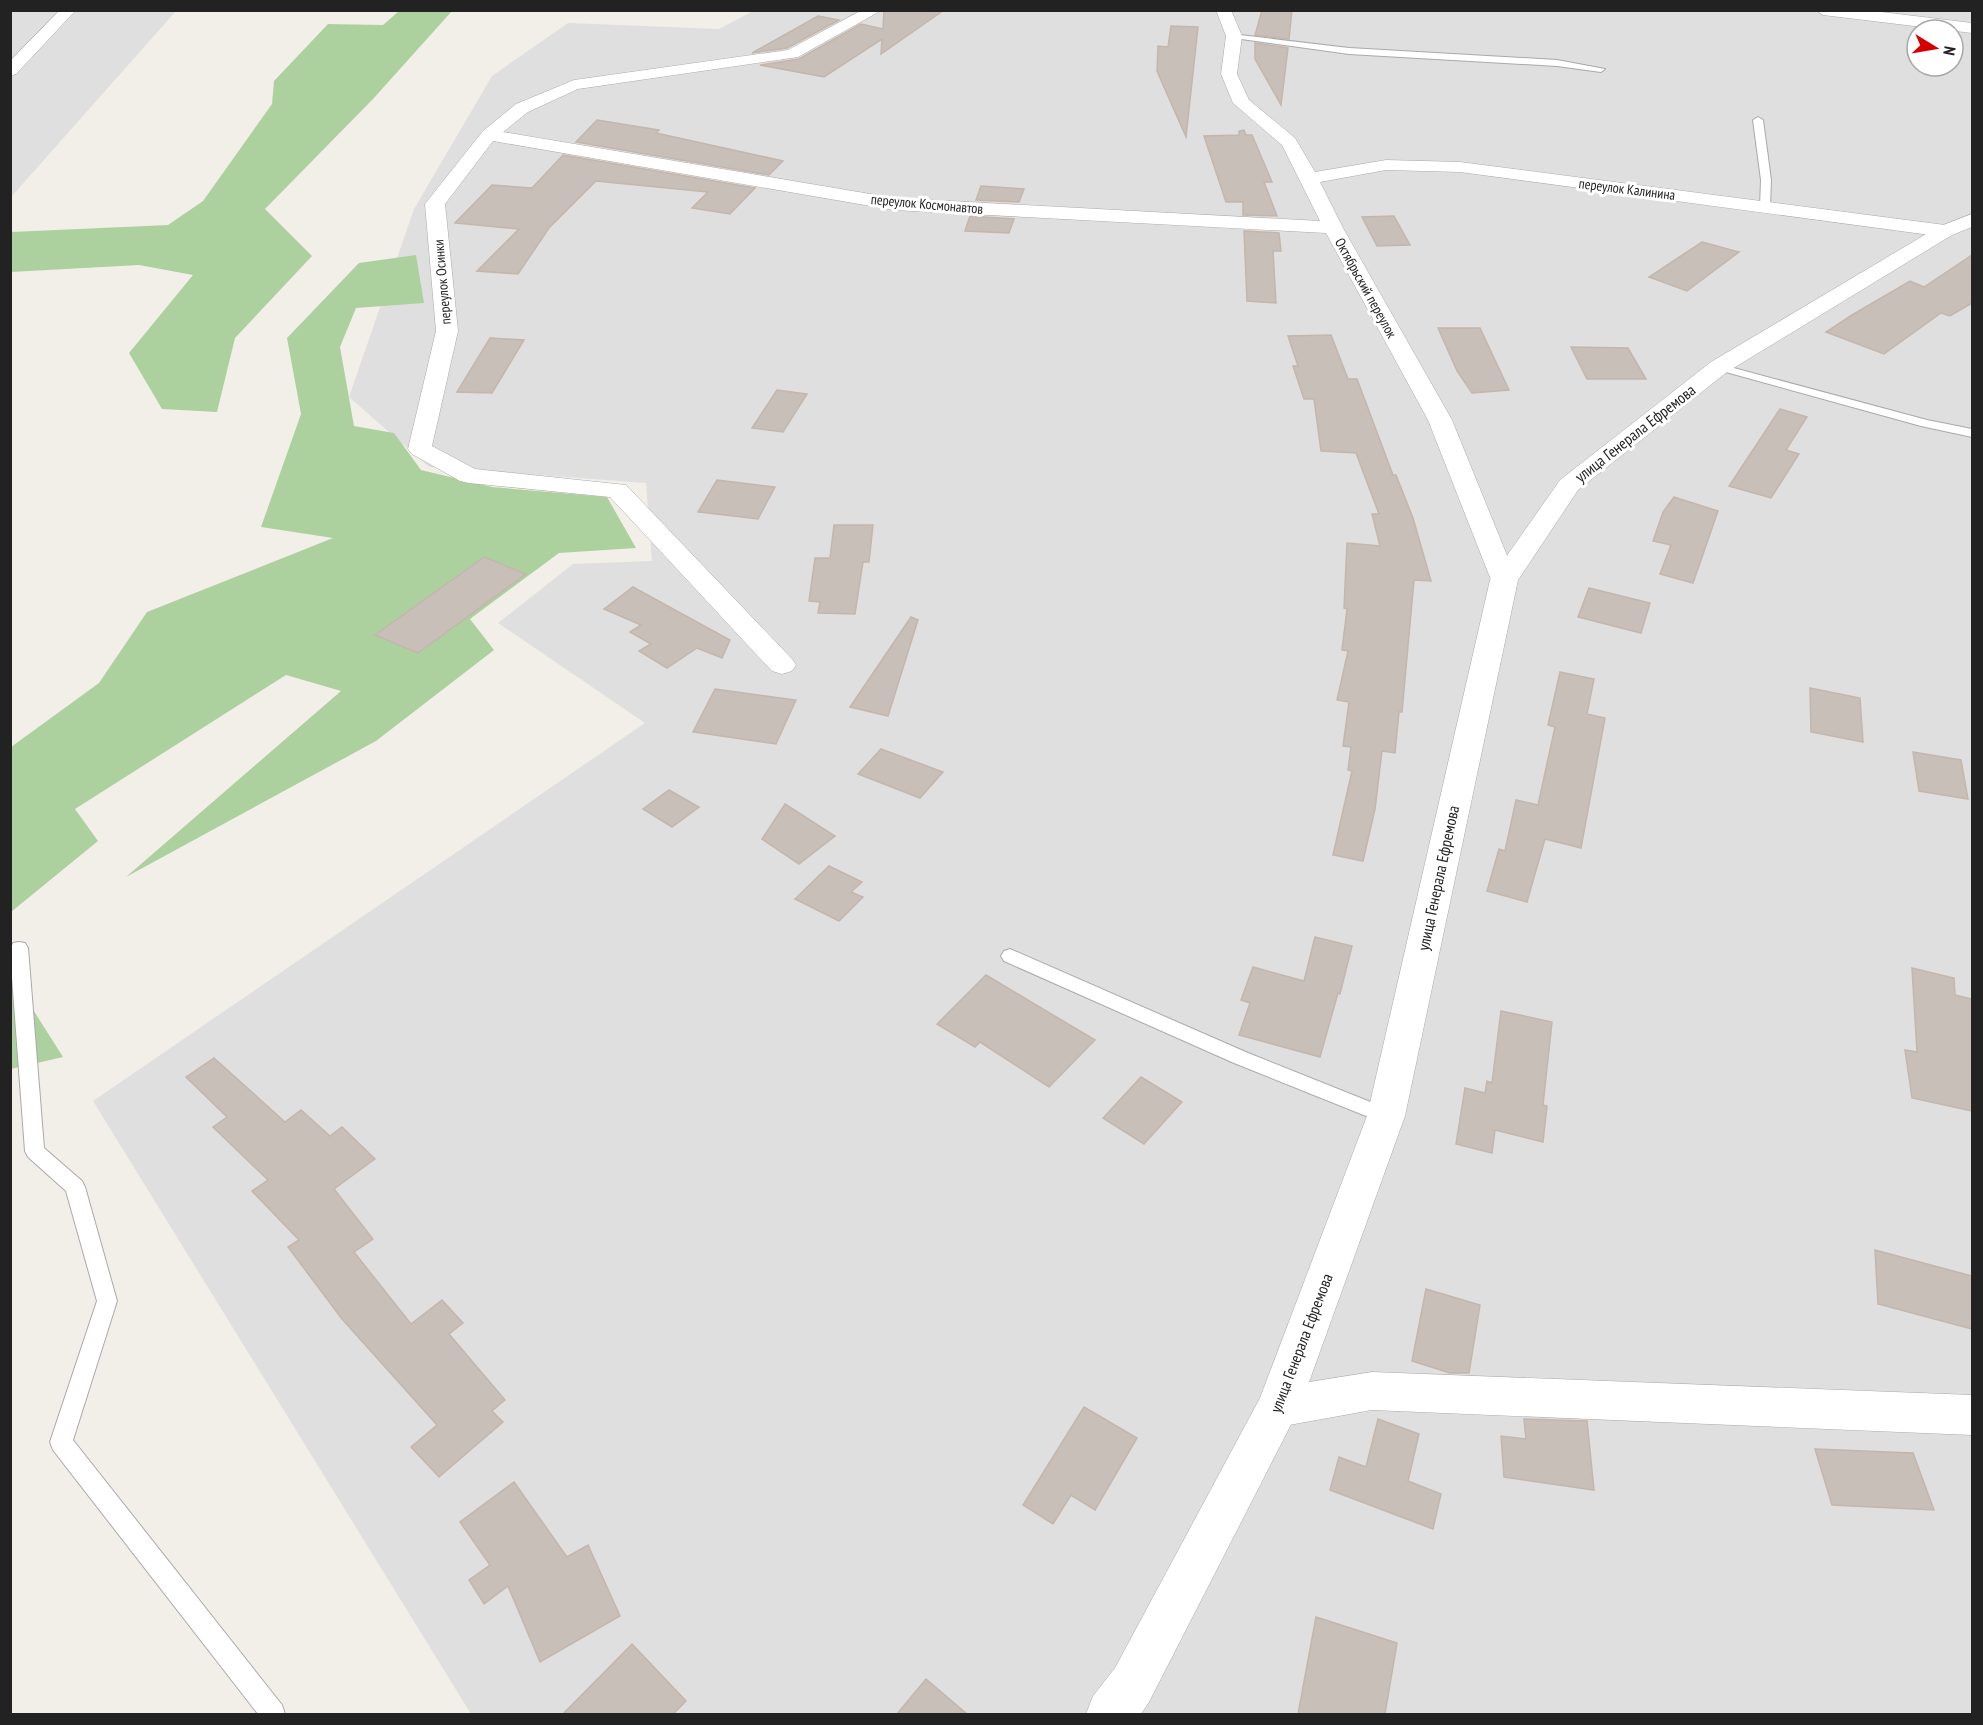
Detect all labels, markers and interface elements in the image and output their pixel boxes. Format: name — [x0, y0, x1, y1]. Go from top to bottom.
north arrow — [1905, 18, 1965, 78]
text: N — [1939, 45, 1960, 57]
street label: переулок Калинина — [1578, 174, 1676, 204]
street label: переулок Космонавтов — [870, 190, 984, 218]
street label: Октябрьский переулок — [1331, 235, 1401, 342]
street label: переулок Осинки — [429, 239, 455, 325]
street label: улица Генерала Ефремова — [1571, 380, 1699, 486]
street label: улица Генерала Ефремова — [1413, 804, 1463, 952]
street label: улица Генерала Ефремова — [1265, 1270, 1337, 1416]

